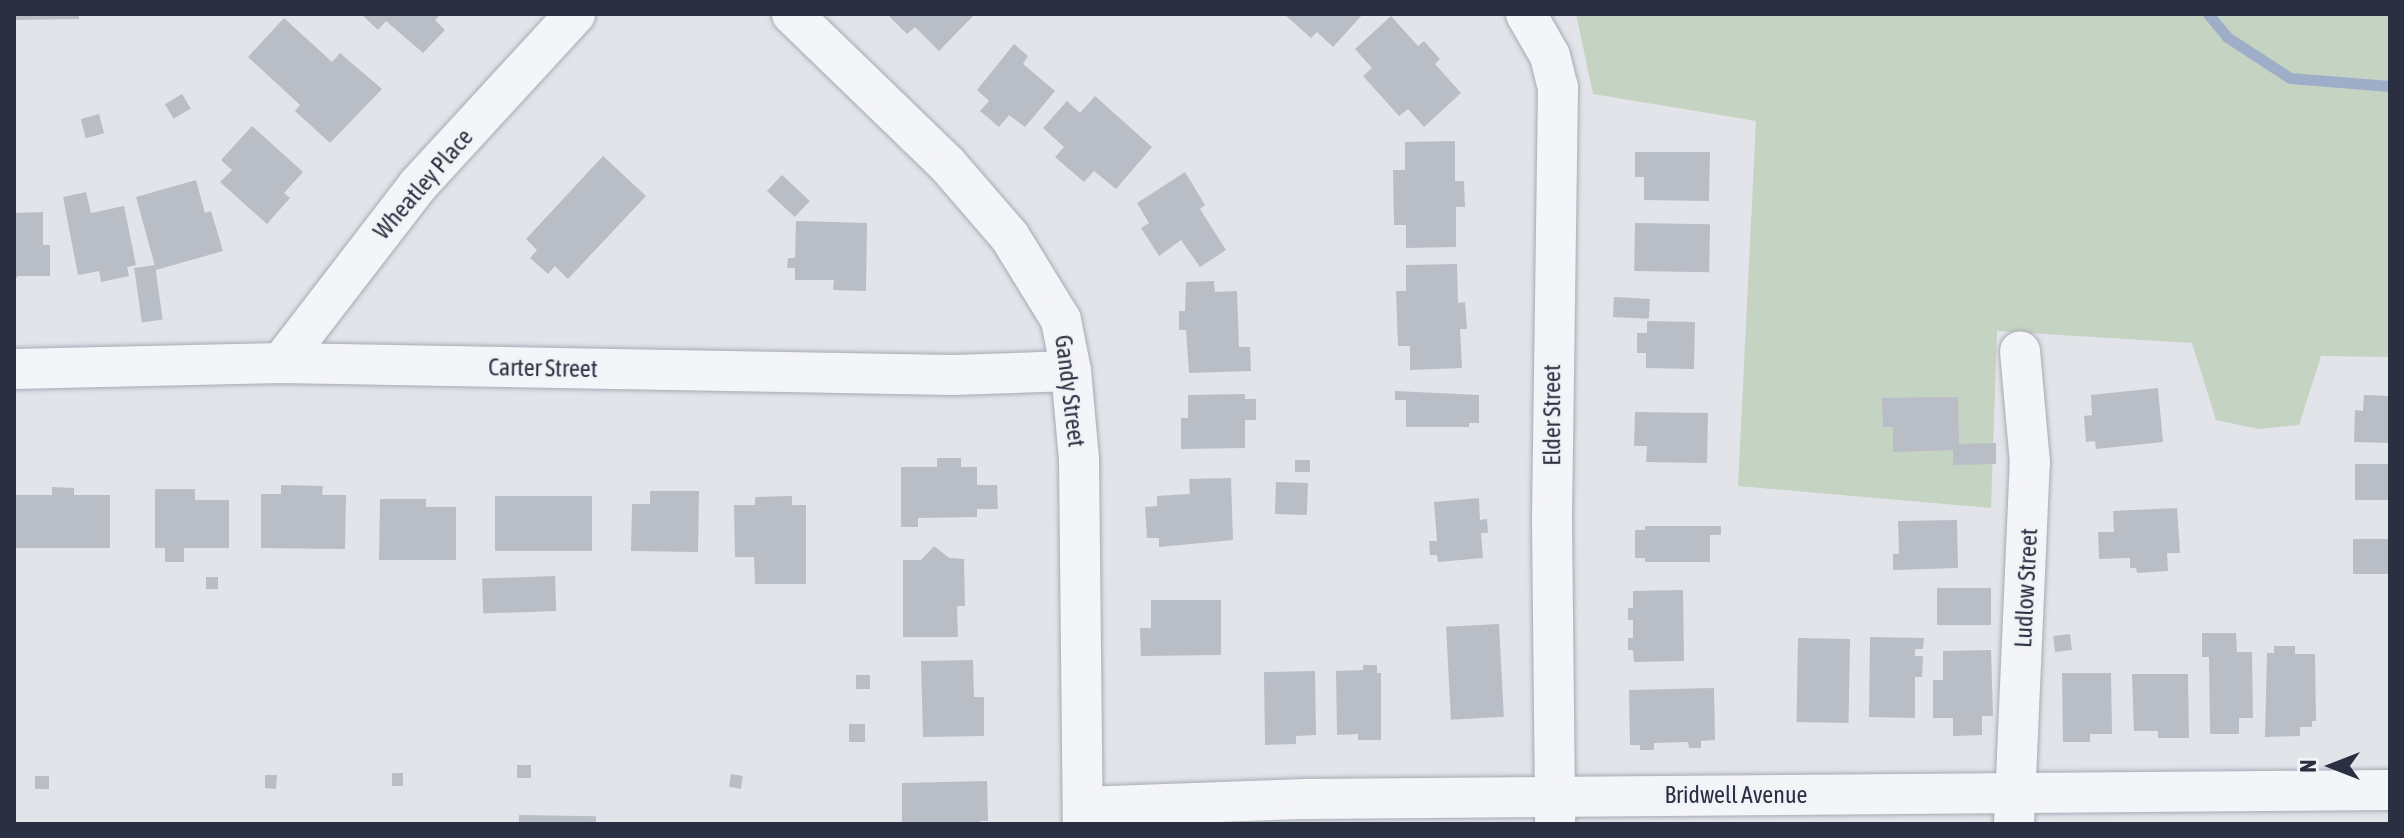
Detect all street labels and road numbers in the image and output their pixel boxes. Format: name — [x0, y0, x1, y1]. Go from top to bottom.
street label: Wheatley Place — [367, 123, 479, 245]
street label: Gandy Street — [1049, 333, 1091, 449]
street label: Carter Street — [488, 353, 598, 383]
street label: Elder Street — [1538, 364, 1566, 466]
street label: Ludlow Street — [2008, 527, 2044, 649]
street label: Bridwell Avenue — [1665, 781, 1807, 809]

